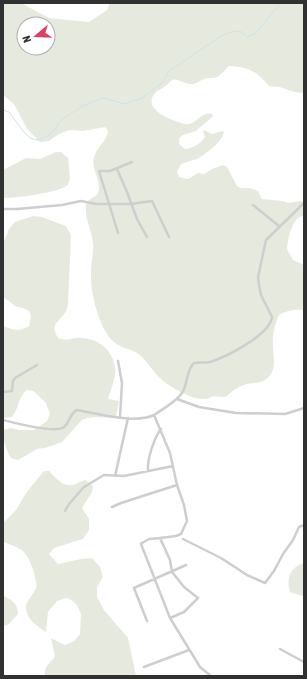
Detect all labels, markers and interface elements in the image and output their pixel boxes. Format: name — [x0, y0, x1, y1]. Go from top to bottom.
north arrow — [16, 16, 56, 56]
text: N — [20, 34, 33, 44]

